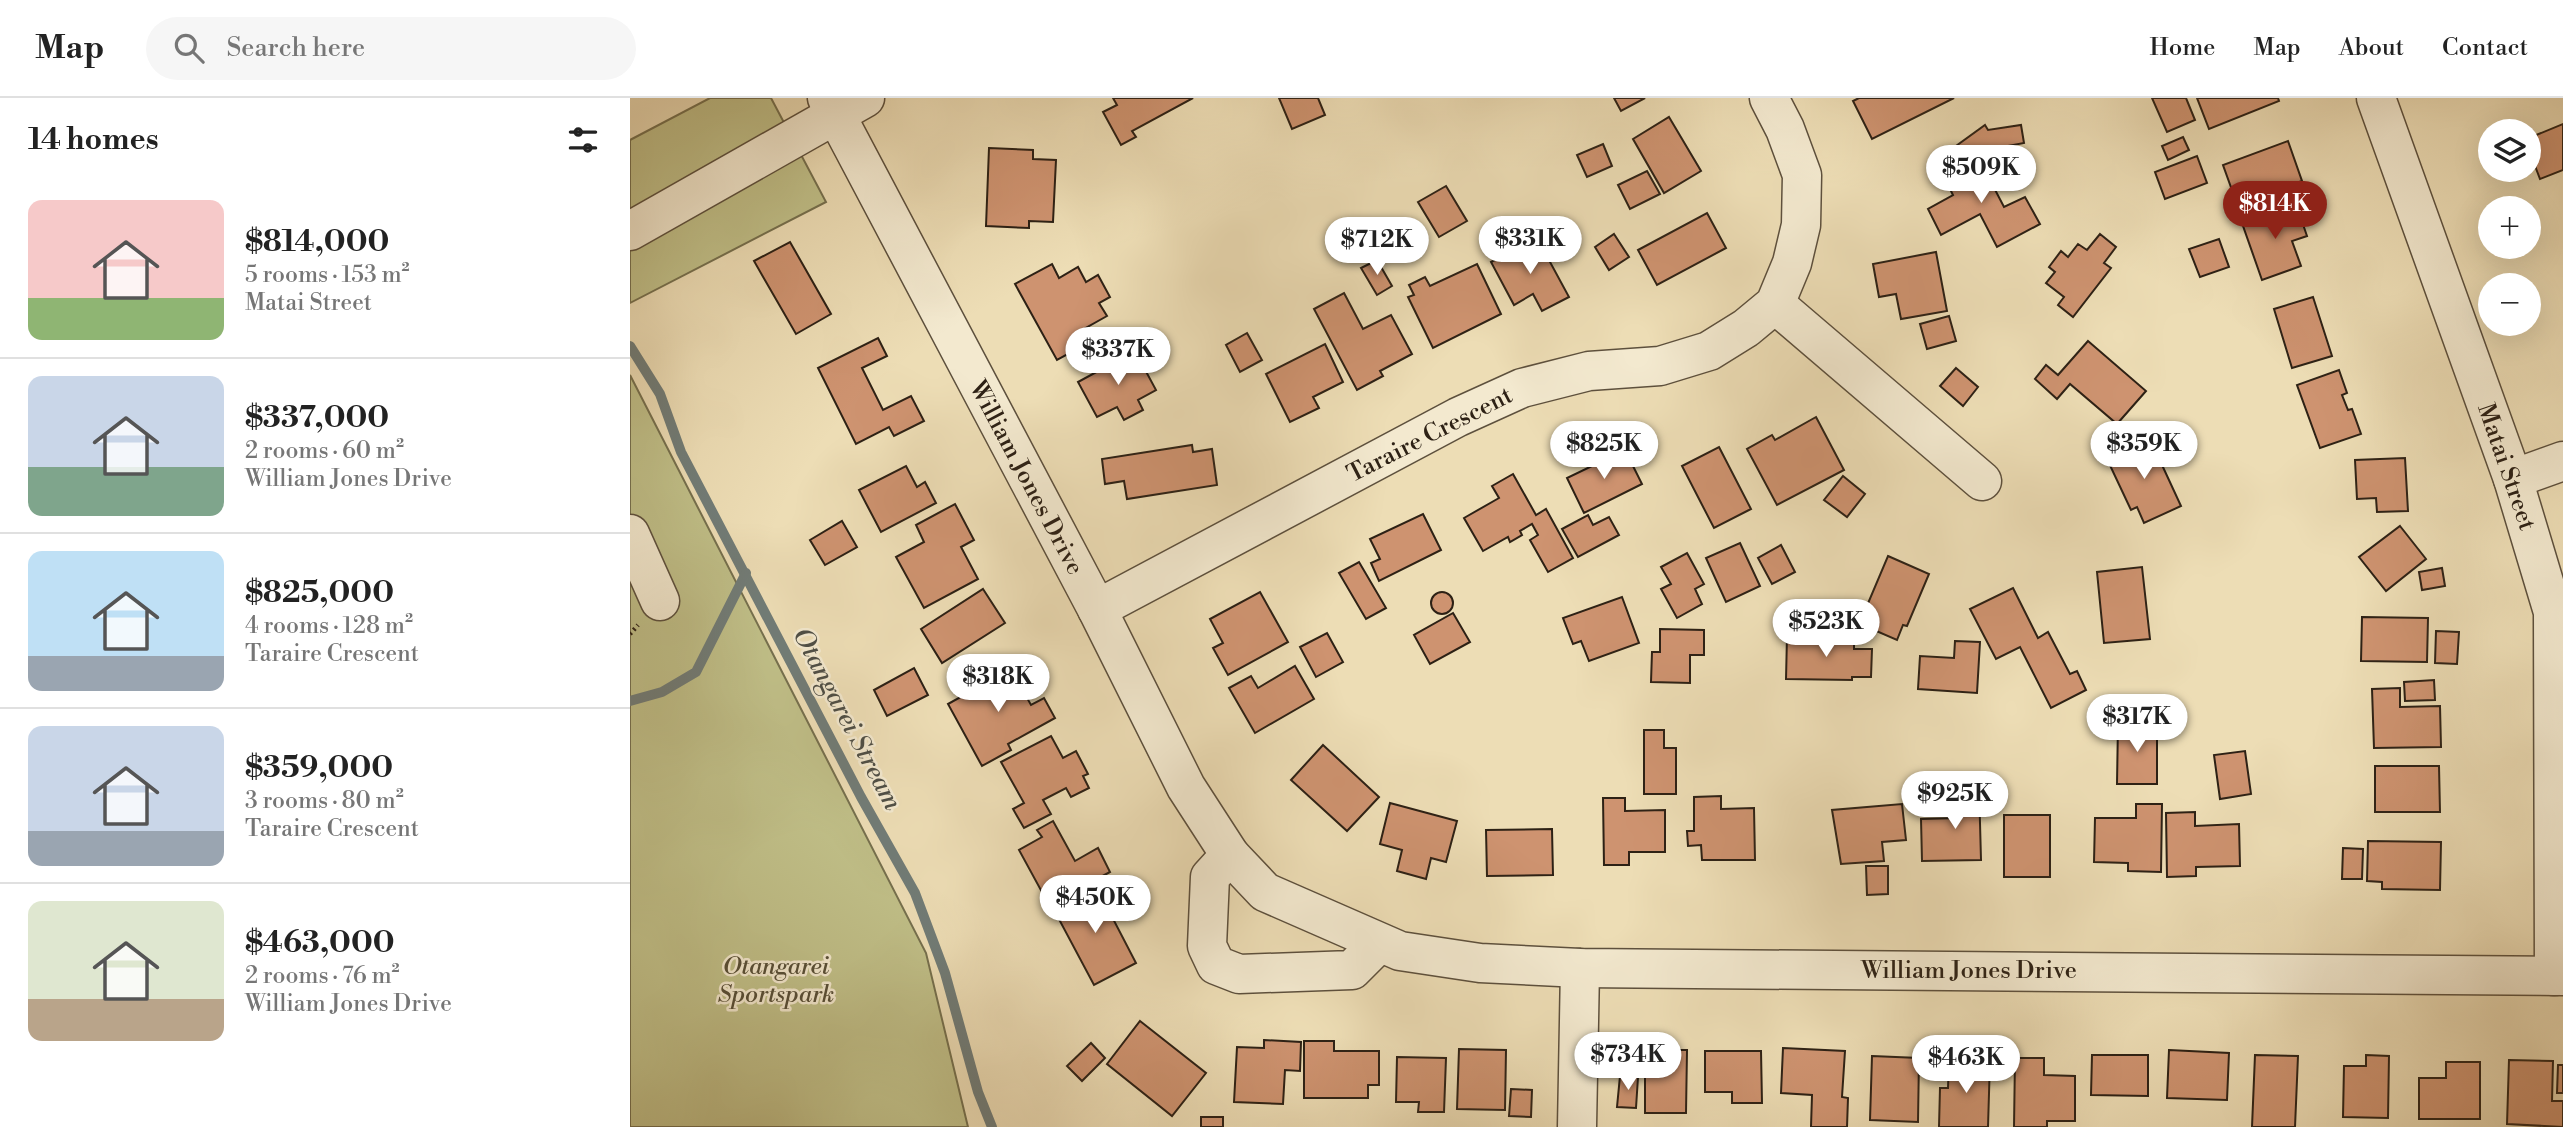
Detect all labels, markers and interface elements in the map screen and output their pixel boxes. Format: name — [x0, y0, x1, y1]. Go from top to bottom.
search box — [146, 17, 636, 80]
text: Map — [35, 28, 104, 69]
icon: search — [170, 29, 208, 67]
text: Search here — [226, 32, 365, 64]
text: Home — [2150, 33, 2215, 63]
text: Map — [2253, 33, 2301, 63]
text: About — [2339, 33, 2404, 63]
text: Contact — [2442, 33, 2528, 63]
map controls — [2478, 119, 2541, 336]
button: layers — [2478, 119, 2541, 182]
text: 14 homes — [28, 121, 159, 159]
icon: filters — [564, 121, 602, 159]
pin: $509K — [1932, 146, 2030, 205]
text: $509K — [1942, 154, 2020, 182]
pin: $814K — [2226, 181, 2324, 241]
text: $814K — [2239, 190, 2311, 218]
button: + — [2478, 196, 2541, 259]
pin: $331K — [1481, 216, 1579, 276]
pin: $712K — [1328, 218, 1426, 277]
text: $814,000 — [245, 223, 389, 261]
text: $331K — [1495, 225, 1565, 253]
text: $712K — [1341, 226, 1413, 254]
icon: home — [84, 228, 168, 312]
text: 5 rooms · 153 m² — [245, 261, 410, 289]
button: − — [2478, 273, 2541, 336]
text: Matai Street — [245, 289, 372, 317]
pin: $337K — [1069, 328, 1167, 387]
text: $337K — [1081, 336, 1155, 364]
street label: William Jones Drive — [962, 375, 1090, 580]
street label: Taraire Crescent — [1342, 380, 1518, 490]
text: $337,000 — [245, 399, 389, 437]
street label: Matai Street — [2470, 400, 2542, 535]
icon: home — [84, 404, 168, 488]
pin: $825K — [1555, 422, 1653, 481]
pin: $359K — [2095, 422, 2193, 481]
text: $825K — [1566, 430, 1642, 458]
text: $359K — [2107, 430, 2181, 458]
text: 2 rooms · 60 m² — [245, 437, 404, 465]
text: William Jones Drive — [245, 465, 452, 493]
text: $825,000 — [245, 574, 394, 612]
icon: home — [84, 579, 168, 663]
pin: $523K — [1777, 600, 1875, 659]
text: $523K — [1789, 608, 1863, 636]
text: 4 rooms · 128 m² — [245, 612, 413, 640]
water label: Otangarei Stream — [785, 622, 909, 817]
text: Taraire Crescent — [245, 640, 419, 668]
pin: $318K — [949, 654, 1047, 714]
text: $318K — [963, 663, 1033, 691]
pin: $317K — [2088, 694, 2186, 754]
text: $317K — [2103, 703, 2171, 731]
text: $359,000 — [245, 749, 393, 787]
icon: home — [84, 754, 168, 838]
pin: $925K — [1906, 772, 2004, 831]
text: $925K — [1917, 780, 1993, 808]
text: 3 rooms · 80 m² — [245, 787, 404, 815]
text: Taraire Crescent — [245, 815, 419, 843]
pin: $450K — [1046, 876, 1144, 935]
text: $450K — [1056, 884, 1134, 912]
text: $463,000 — [245, 924, 395, 962]
icon: home — [84, 929, 168, 1013]
park label: Otangarei Sportspark — [718, 952, 834, 1010]
street label: William Jones Drive — [1860, 956, 2077, 986]
text: 2 rooms · 76 m² — [245, 962, 400, 990]
text: William Jones Drive — [245, 990, 452, 1018]
pin: $734K — [1579, 1032, 1677, 1092]
pin: $463K — [1917, 1035, 2015, 1095]
text: $734K — [1590, 1041, 1666, 1069]
text: $463K — [1928, 1044, 2004, 1072]

